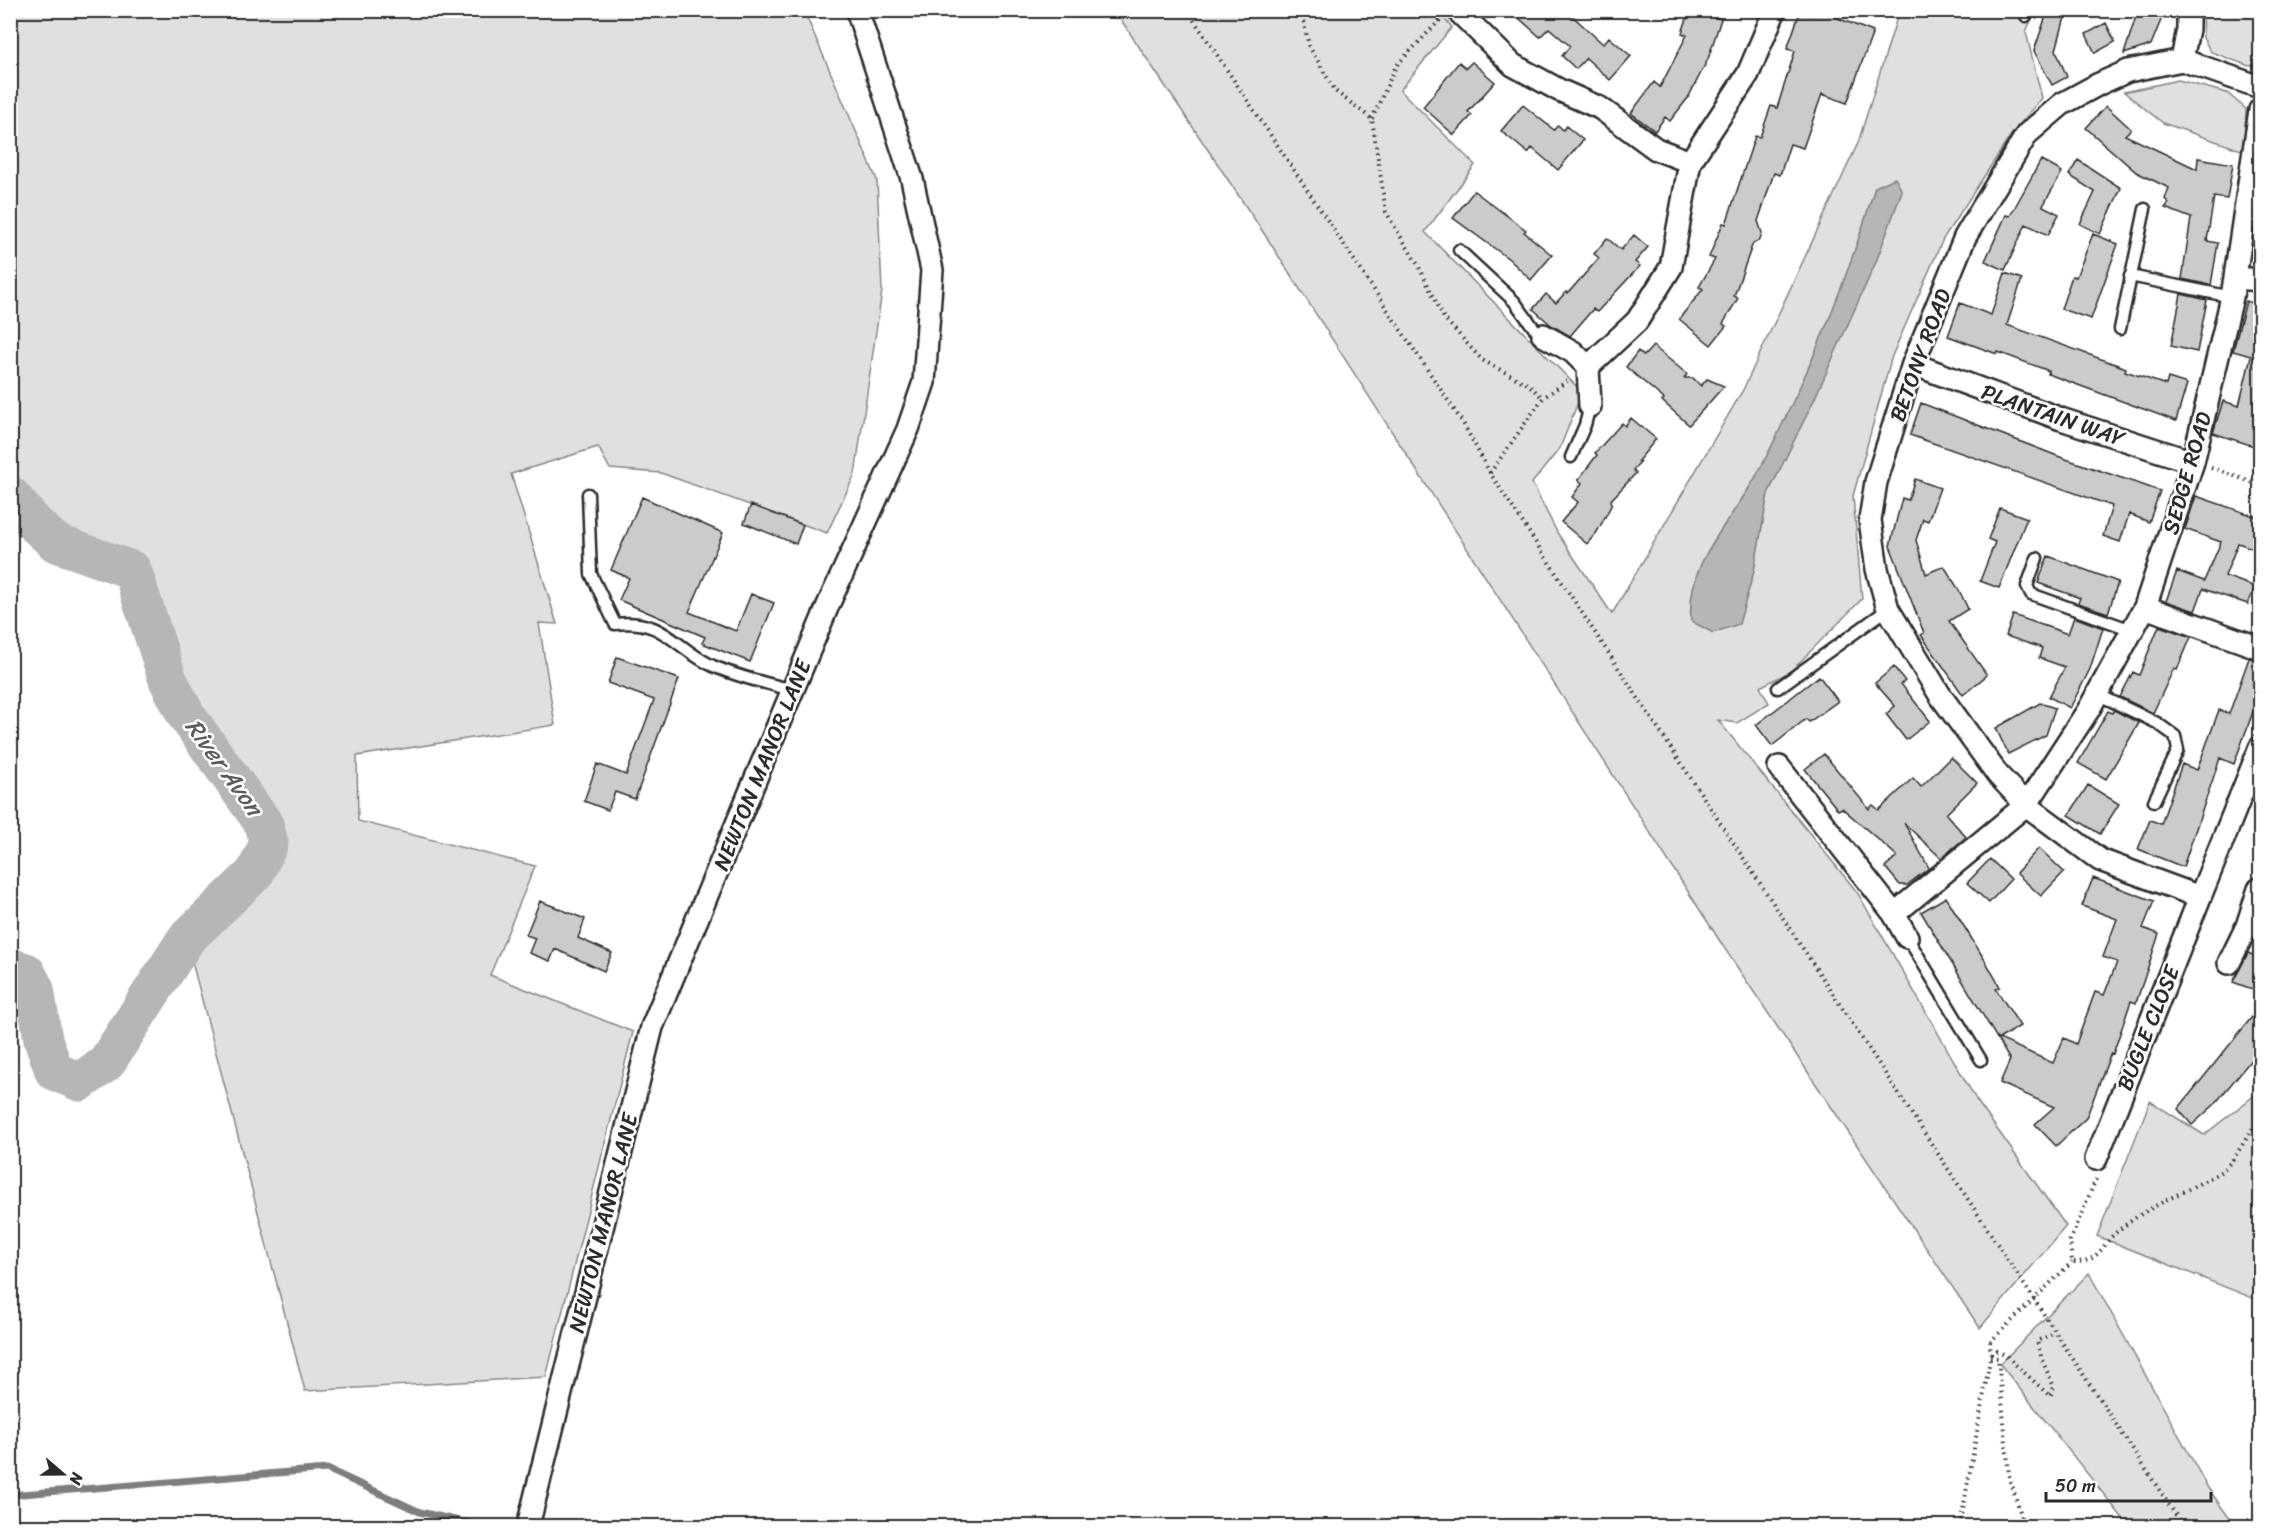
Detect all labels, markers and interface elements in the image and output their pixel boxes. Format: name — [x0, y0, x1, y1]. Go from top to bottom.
street label: BETONY ROAD — [1878, 283, 1962, 427]
street label: PLANTAIN WAY — [1976, 372, 2132, 458]
street label: SEDGE ROAD — [2151, 407, 2223, 539]
street label: NEWTON MANOR LANE — [702, 652, 823, 877]
water label: River Avon — [174, 709, 276, 827]
street label: BUGLE CLOSE — [2105, 958, 2192, 1097]
street label: NEWTON MANOR LANE — [557, 1107, 650, 1337]
north arrow — [33, 1444, 93, 1504]
scale bar — [2046, 1465, 2211, 1503]
text: N — [61, 1468, 92, 1490]
text: 50 m — [2055, 1470, 2096, 1502]

